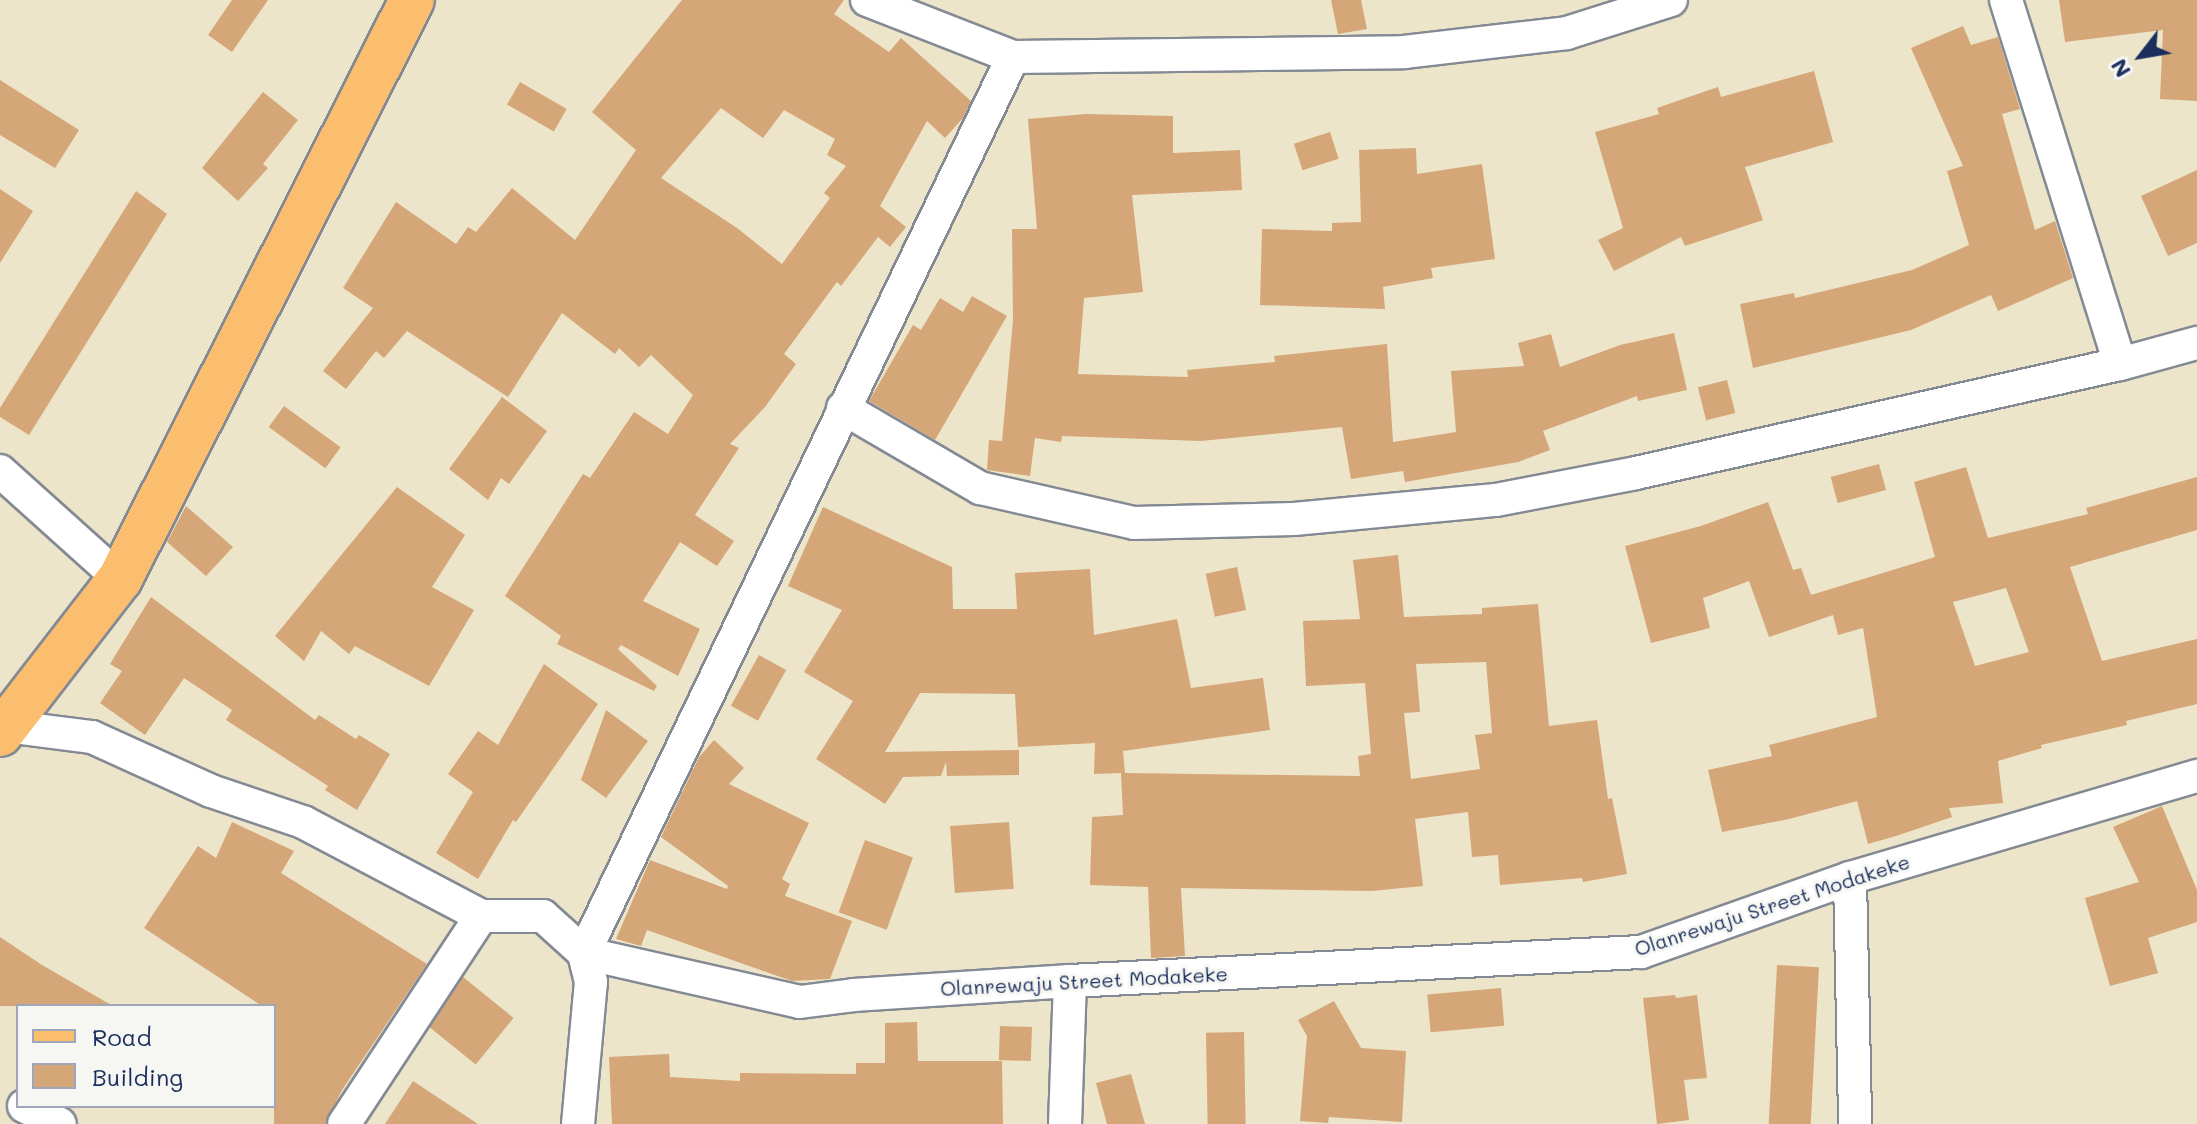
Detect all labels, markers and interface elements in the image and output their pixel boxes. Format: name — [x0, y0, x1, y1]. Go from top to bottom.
north arrow — [2101, 16, 2181, 96]
text: N — [2103, 54, 2137, 83]
street label: Olanrewaju Street Modakeke — [1631, 849, 1913, 961]
street label: Olanrewaju Street Modakeke — [940, 961, 1228, 1001]
legend — [16, 1004, 276, 1108]
text: Road — [92, 1021, 152, 1052]
text: Building — [92, 1061, 183, 1092]

